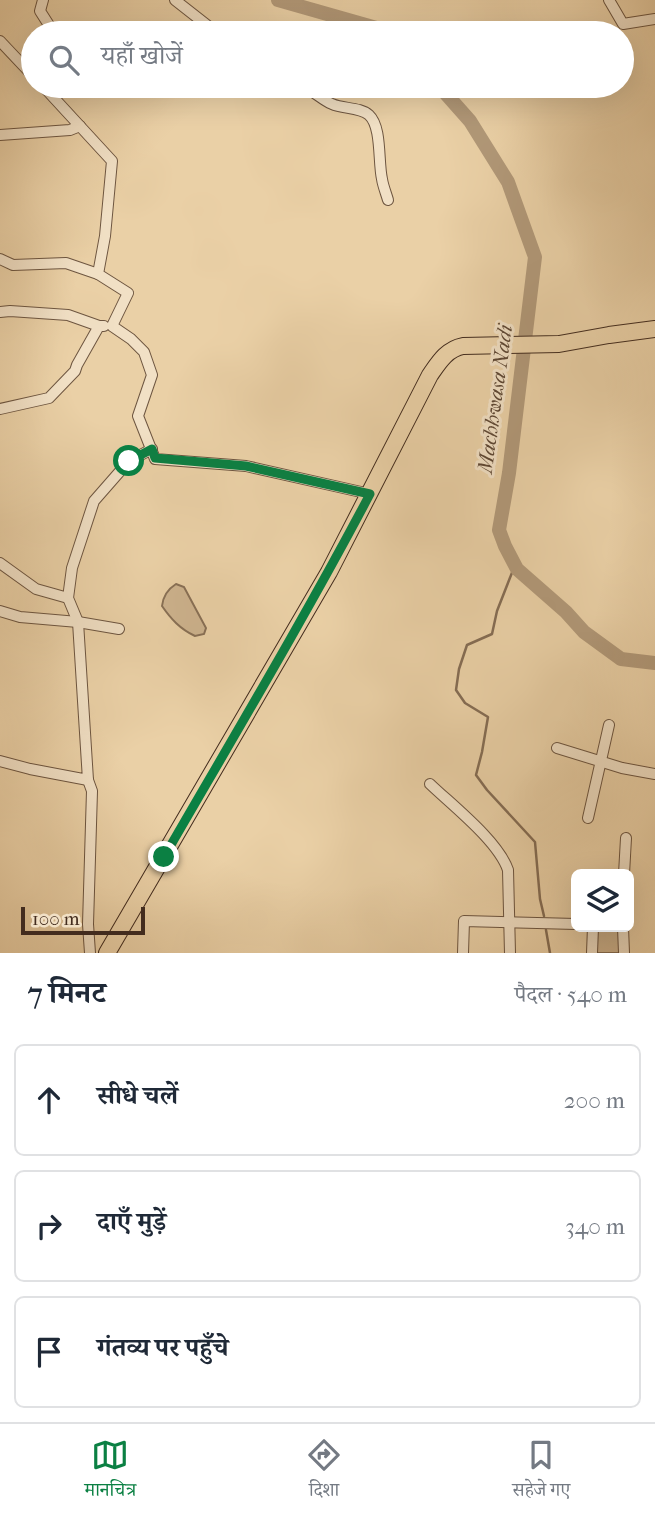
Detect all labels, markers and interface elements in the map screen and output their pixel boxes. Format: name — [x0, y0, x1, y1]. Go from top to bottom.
search box — [21, 21, 634, 98]
text: यहाँ खोजें — [101, 40, 183, 71]
icon: search — [45, 41, 83, 79]
water label: Machhwasa Nadi — [472, 321, 518, 477]
route start — [113, 445, 144, 476]
route end — [148, 841, 179, 872]
map controls — [571, 869, 634, 932]
button: layers — [571, 869, 634, 932]
scale bar — [21, 904, 145, 936]
text: 100 m — [32, 908, 80, 930]
text: 7 मिनट — [28, 976, 106, 1011]
text: पैदल · 540 m — [515, 981, 627, 1008]
text: सीधे चलें — [97, 1080, 178, 1111]
icon: ahead — [30, 1081, 68, 1119]
text: 200 m — [564, 1087, 625, 1114]
text: दाएँ मुड़ें — [97, 1206, 166, 1237]
icon: right — [30, 1207, 68, 1245]
text: 340 m — [565, 1213, 625, 1240]
text: गंतव्य पर पहुँचे — [97, 1332, 228, 1363]
icon: arrive — [30, 1333, 68, 1371]
tab: मानचित्र — [85, 1436, 136, 1508]
tab: दिशा — [305, 1436, 343, 1508]
tab: सहेजे गए — [512, 1436, 570, 1508]

